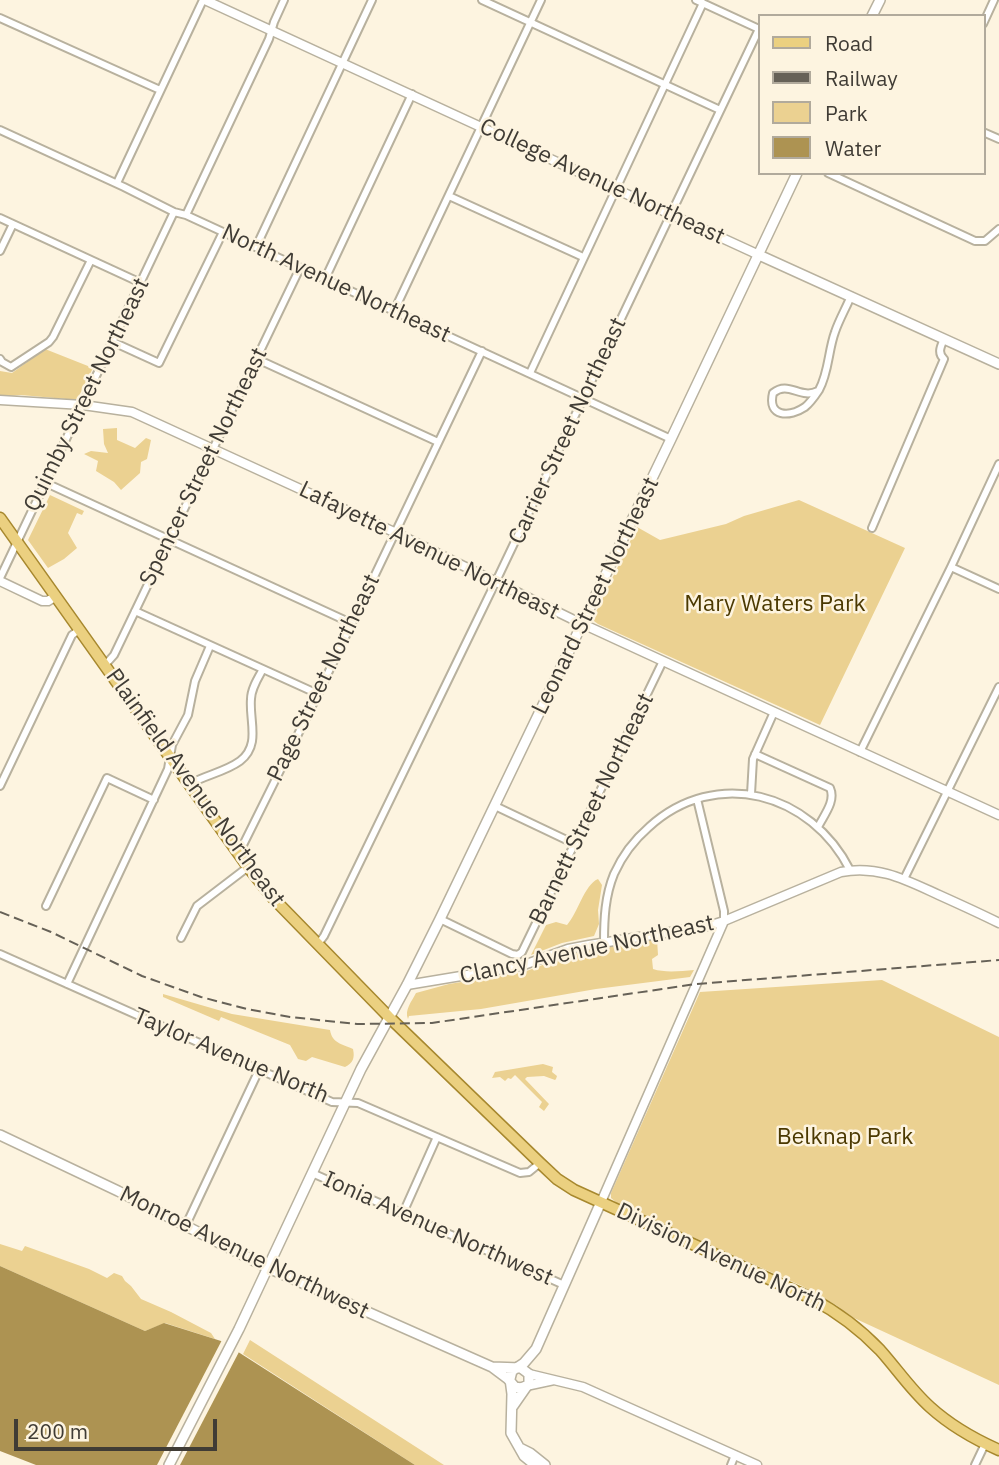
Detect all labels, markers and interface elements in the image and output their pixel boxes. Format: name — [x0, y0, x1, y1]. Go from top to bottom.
legend — [758, 14, 985, 175]
text: Road — [825, 29, 873, 57]
text: Railway — [825, 64, 898, 92]
text: Park — [825, 99, 868, 127]
street label: College Avenue Northeast — [475, 113, 729, 251]
text: Water — [825, 134, 881, 162]
street label: North Avenue Northeast — [217, 219, 455, 349]
street label: Quimby Street Northeast — [18, 274, 156, 516]
street label: Carrier Street Northeast — [503, 313, 633, 549]
street label: Spencer Street Northeast — [134, 343, 274, 591]
street label: Leonard Street Northeast — [526, 473, 666, 719]
street label: Lafayette Avenue Northeast — [294, 476, 564, 626]
street label: Page Street Northeast — [262, 570, 386, 786]
park label: Mary Waters Park — [684, 590, 866, 618]
street label: Plainfield Avenue Northeast — [99, 664, 291, 912]
street label: Barnett Street Northeast — [524, 689, 660, 929]
street label: Clancy Avenue Northeast — [457, 910, 717, 990]
street label: Taylor Avenue North — [129, 1002, 333, 1110]
park label: Belknap Park — [777, 1123, 913, 1151]
street label: Ionia Avenue Northwest — [319, 1166, 557, 1292]
street label: Monroe Avenue Northwest — [115, 1181, 373, 1325]
street label: Division Avenue North — [612, 1197, 830, 1319]
scale bar — [18, 1406, 220, 1450]
text: 200 m — [27, 1417, 88, 1445]

